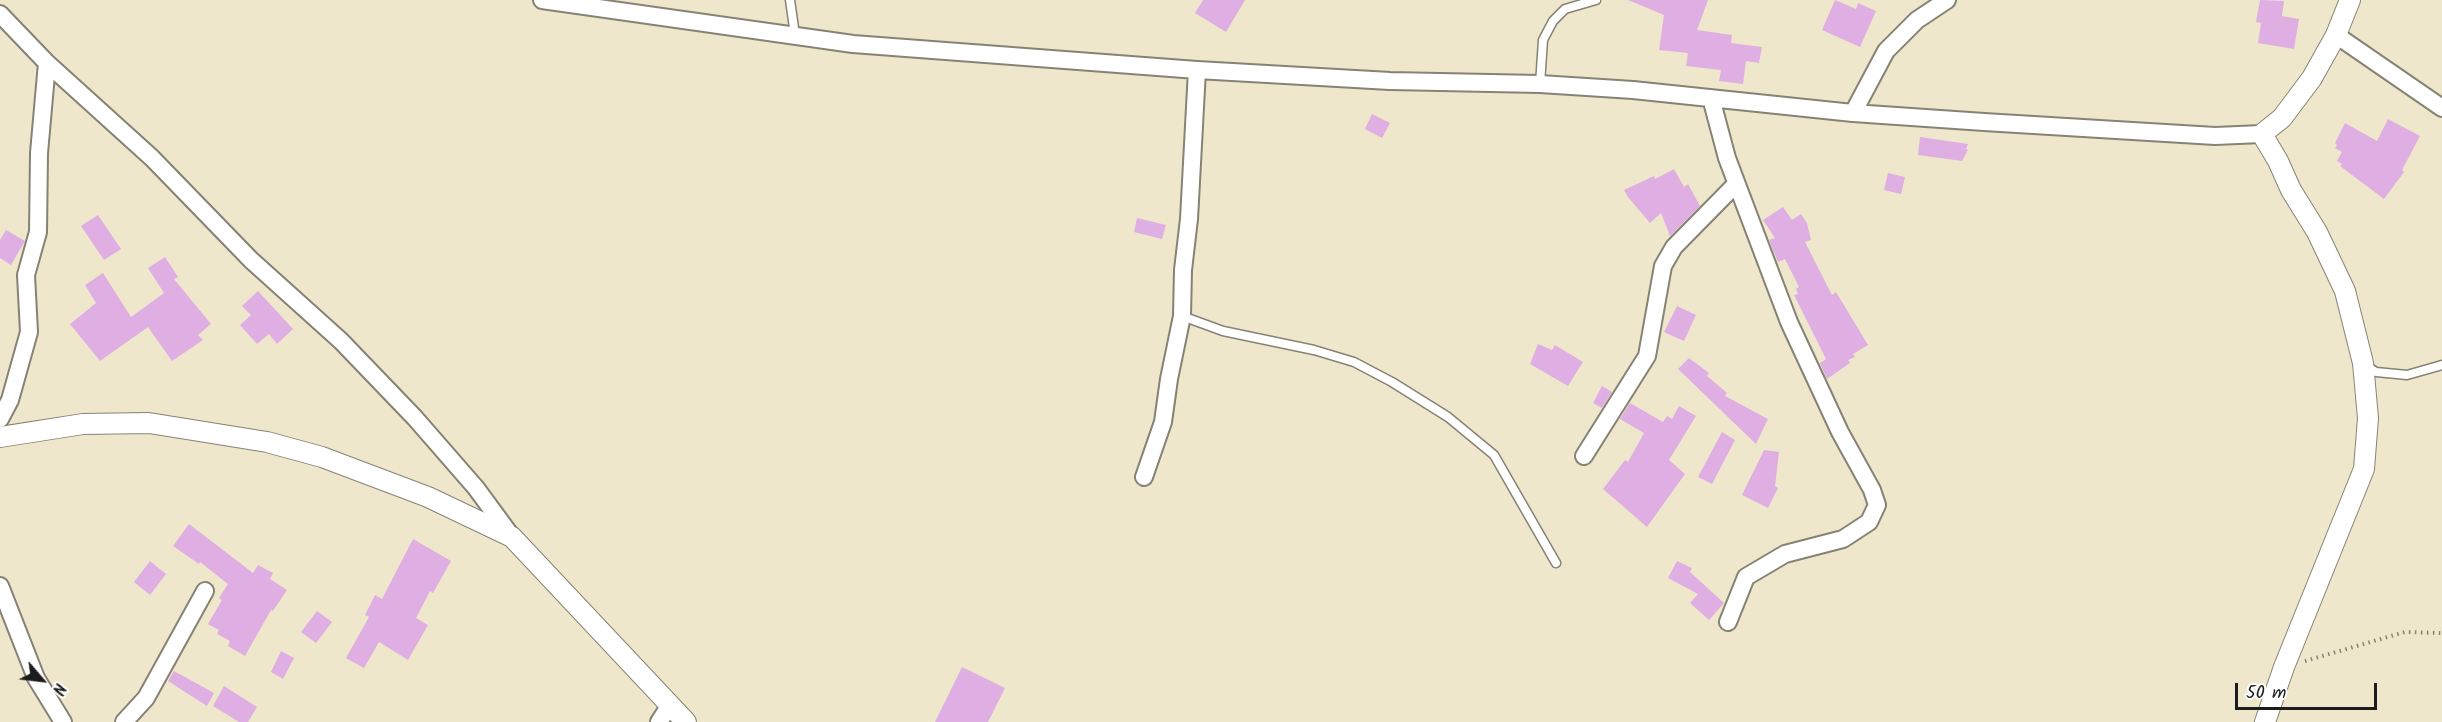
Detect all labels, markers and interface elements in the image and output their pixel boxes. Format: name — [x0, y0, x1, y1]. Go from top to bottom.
north arrow — [12, 650, 72, 710]
scale bar — [2238, 671, 2380, 709]
text: N — [45, 678, 72, 699]
text: 50 m — [2246, 679, 2286, 708]

